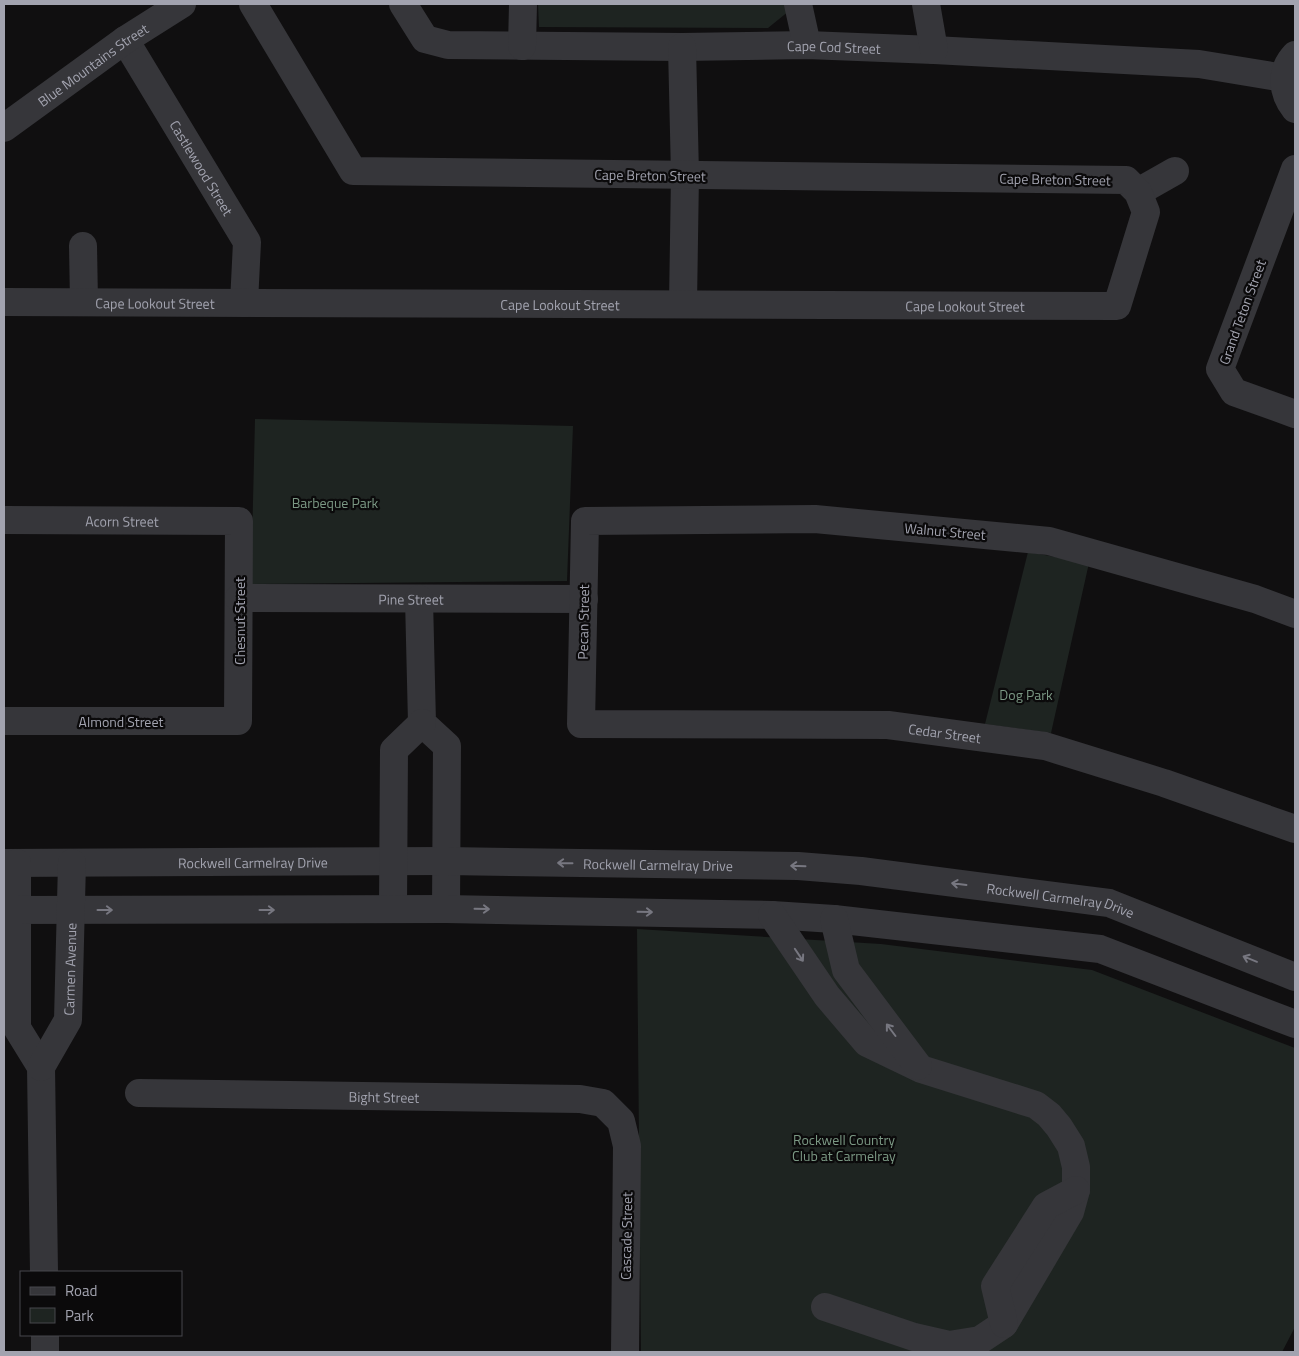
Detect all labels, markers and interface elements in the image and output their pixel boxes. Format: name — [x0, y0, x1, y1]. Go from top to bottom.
street label: Blue Mountains Street — [33, 18, 152, 111]
street label: Cape Cod Street — [787, 34, 881, 58]
street label: Castlewood Street — [165, 116, 239, 219]
street label: Cape Breton Street — [594, 164, 706, 186]
street label: Cape Breton Street — [999, 168, 1111, 190]
street label: Grand Teton Street — [1213, 256, 1271, 368]
street label: Cape Lookout Street — [95, 292, 215, 313]
street label: Cape Lookout Street — [500, 293, 620, 315]
street label: Cape Lookout Street — [905, 295, 1025, 316]
park label: Barbeque Park — [292, 492, 379, 513]
street label: Acorn Street — [85, 510, 159, 531]
street label: Walnut Street — [903, 517, 987, 545]
street label: Chesnut Street — [229, 577, 250, 665]
street label: Pecan Street — [572, 584, 594, 660]
street label: Pine Street — [378, 588, 444, 609]
park label: Dog Park — [999, 684, 1053, 705]
street label: Almond Street — [79, 711, 163, 732]
street label: Cedar Street — [907, 717, 982, 748]
street label: Rockwell Carmelray Drive — [178, 851, 328, 873]
street label: Rockwell Carmelray Drive — [583, 852, 733, 876]
one-way arrow — [558, 858, 574, 868]
one-way arrow — [790, 862, 806, 871]
street label: Rockwell Carmelray Drive — [985, 877, 1138, 923]
one-way arrow — [952, 879, 968, 889]
one-way arrow — [474, 904, 490, 914]
one-way arrow — [96, 905, 113, 915]
one-way arrow — [259, 905, 275, 915]
one-way arrow — [636, 907, 653, 917]
street label: Carmen Avenue — [58, 923, 81, 1016]
one-way arrow — [794, 948, 804, 962]
one-way arrow — [1243, 954, 1258, 963]
one-way arrow — [886, 1024, 897, 1037]
street label: Bight Street — [349, 1085, 419, 1107]
park label: Rockwell Country Club at Carmelray — [792, 1129, 896, 1166]
street label: Cascade Street — [615, 1192, 637, 1280]
legend — [20, 1271, 182, 1336]
text: Road — [65, 1279, 97, 1302]
text: Park — [65, 1304, 94, 1327]

